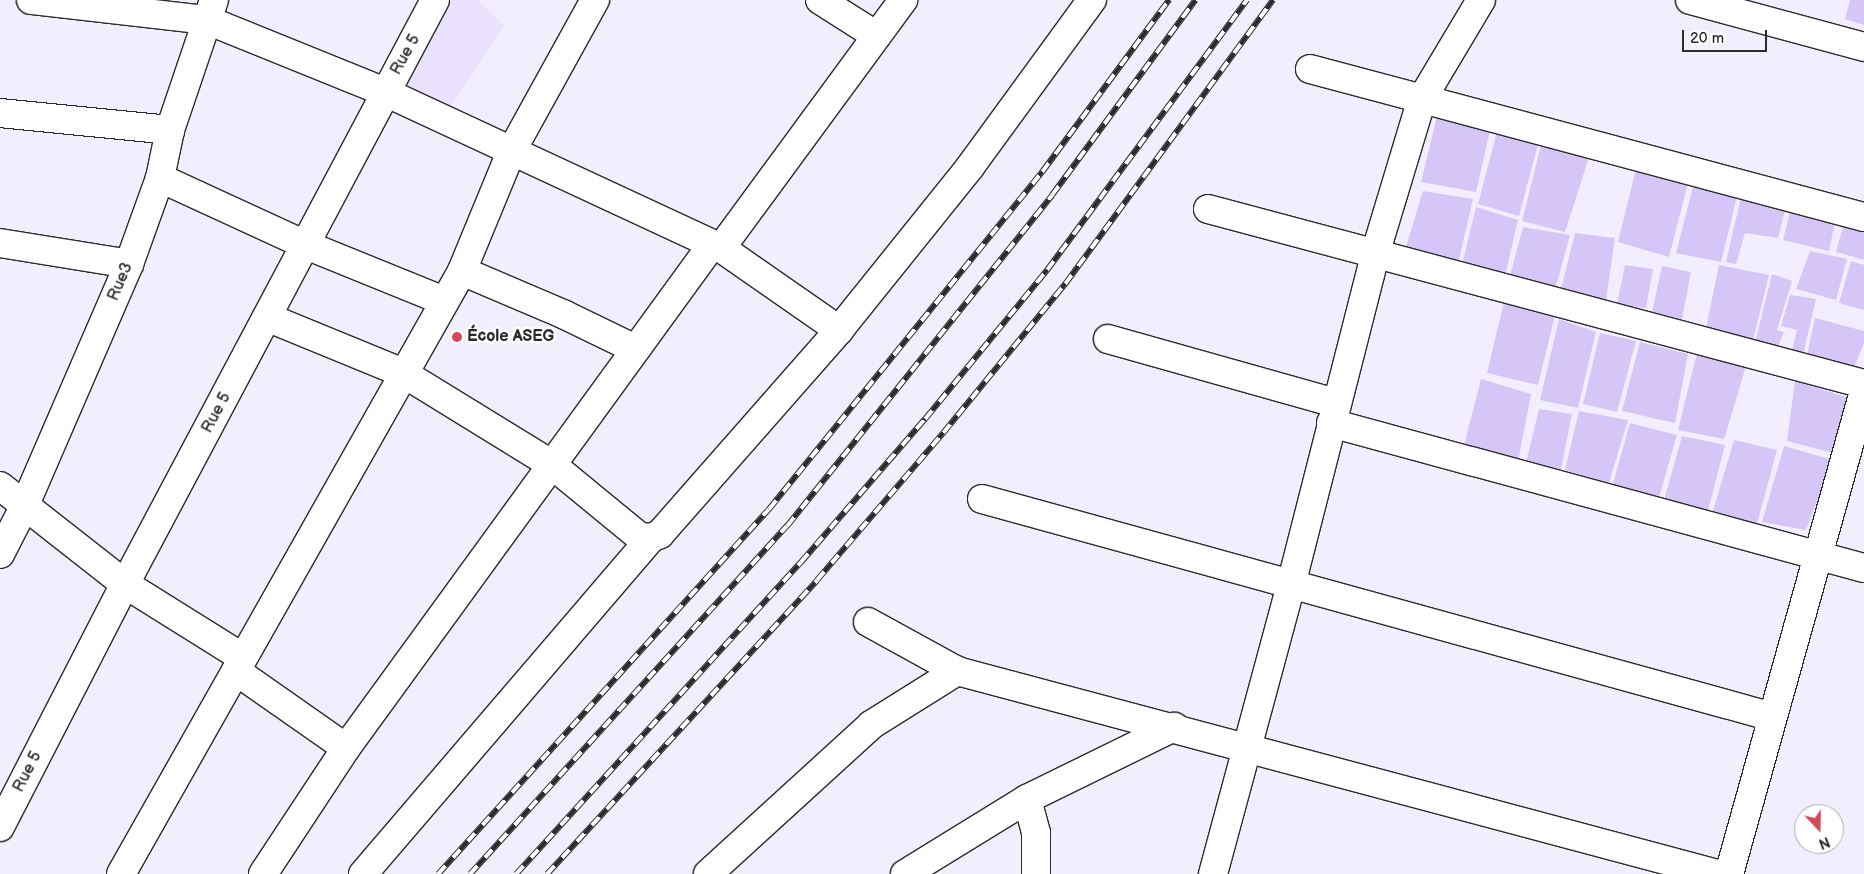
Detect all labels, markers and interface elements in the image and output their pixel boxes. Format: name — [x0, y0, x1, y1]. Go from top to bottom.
scale bar — [1684, 20, 1769, 52]
text: 20 m — [1690, 29, 1724, 48]
street label: Rue 5 — [387, 31, 425, 79]
street label: Rue3 — [104, 260, 138, 304]
place label: École ASEG — [467, 327, 554, 347]
marker: École ASEG — [451, 331, 463, 343]
street label: Rue 5 — [198, 389, 236, 437]
street label: Rue 5 — [10, 748, 46, 796]
north arrow — [1794, 804, 1844, 854]
text: N — [1816, 833, 1832, 852]

